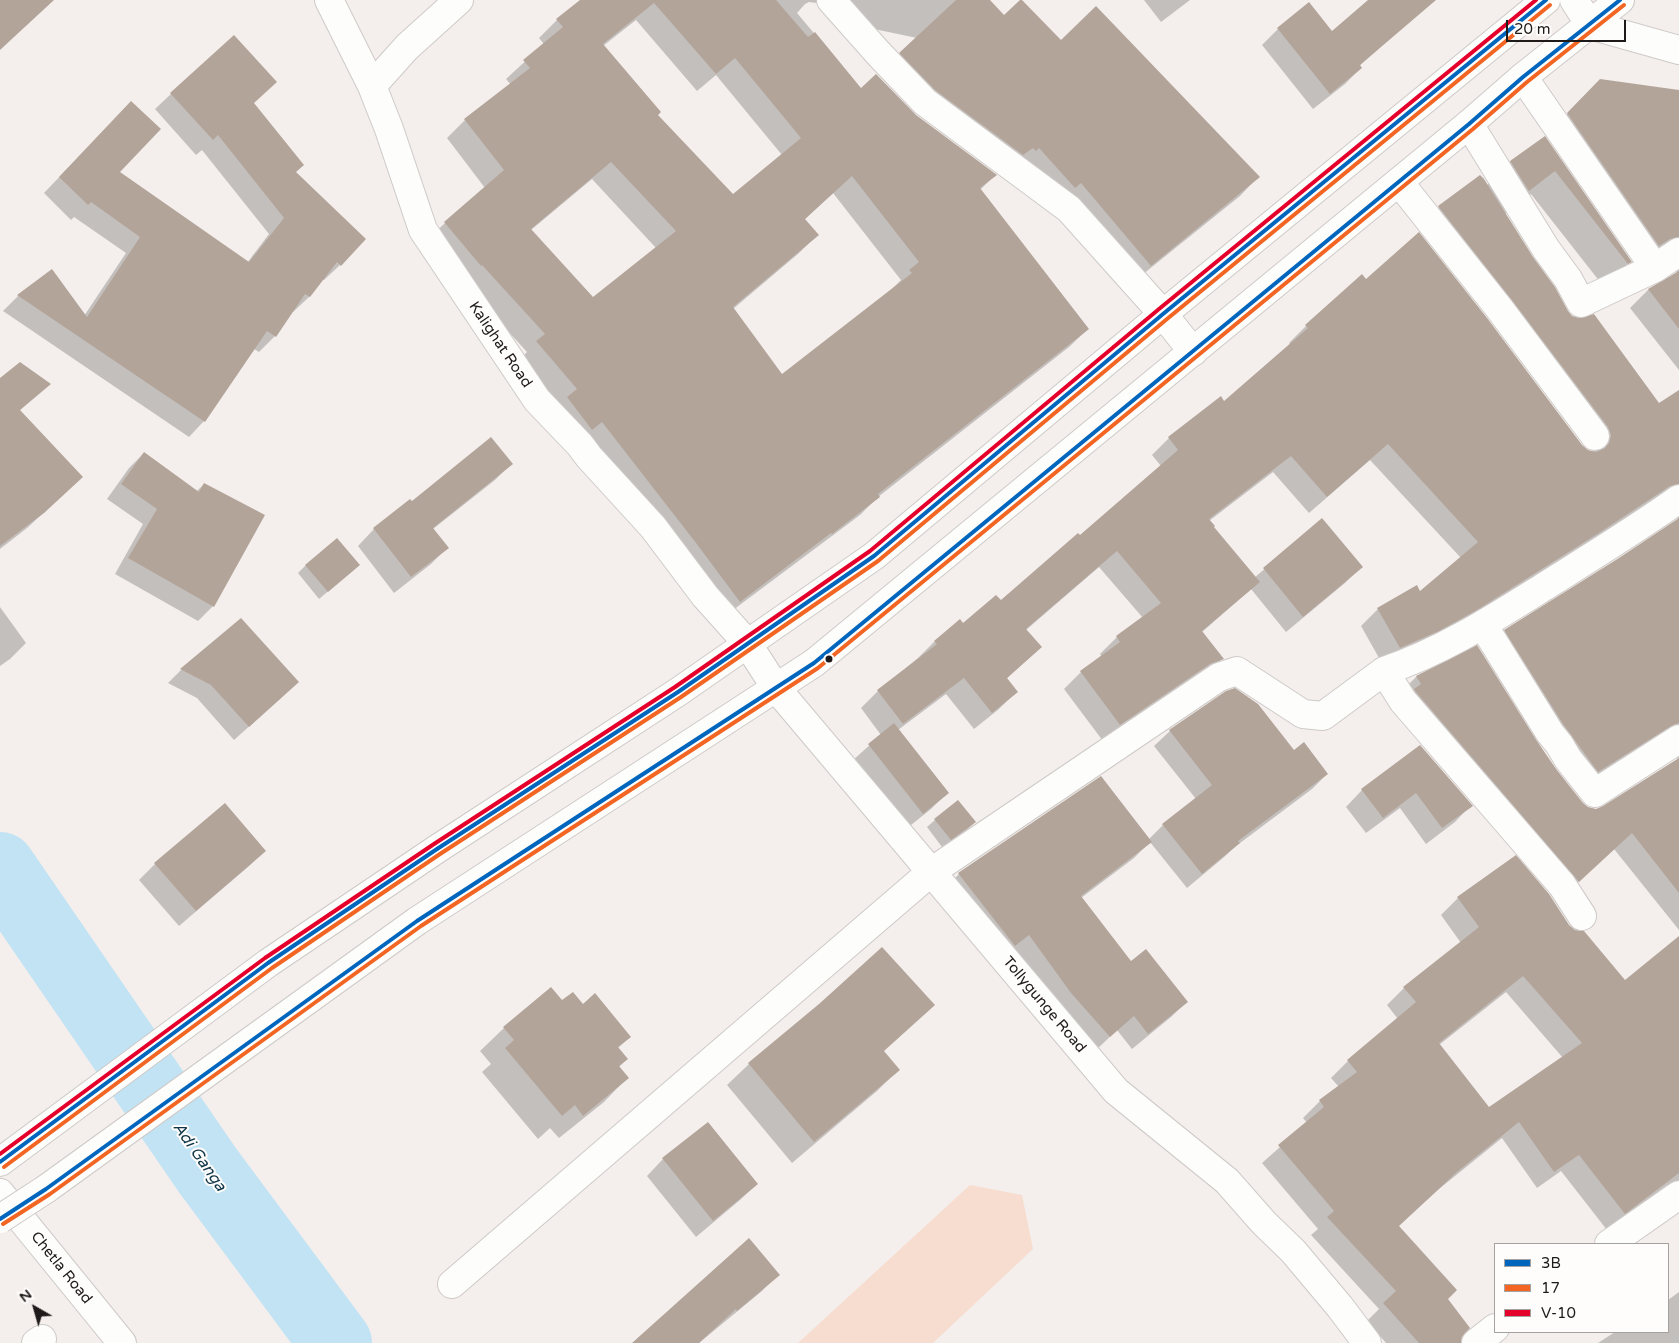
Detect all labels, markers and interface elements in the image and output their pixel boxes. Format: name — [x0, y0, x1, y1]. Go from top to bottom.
scale bar — [1509, 10, 1629, 42]
text: 20 m — [1514, 20, 1551, 38]
street label: Kalighat Road — [465, 298, 535, 392]
unlabelled marker — [824, 654, 834, 664]
street label: Tollygunge Road — [999, 953, 1089, 1057]
water label: Adi Ganga — [168, 1119, 230, 1195]
street label: Chetla Road — [26, 1228, 96, 1308]
legend — [1494, 1243, 1669, 1333]
text: 3B — [1541, 1254, 1561, 1272]
text: 17 — [1541, 1279, 1560, 1297]
north arrow — [10, 1283, 60, 1333]
text: N — [16, 1286, 35, 1306]
text: V-10 — [1541, 1304, 1576, 1322]

